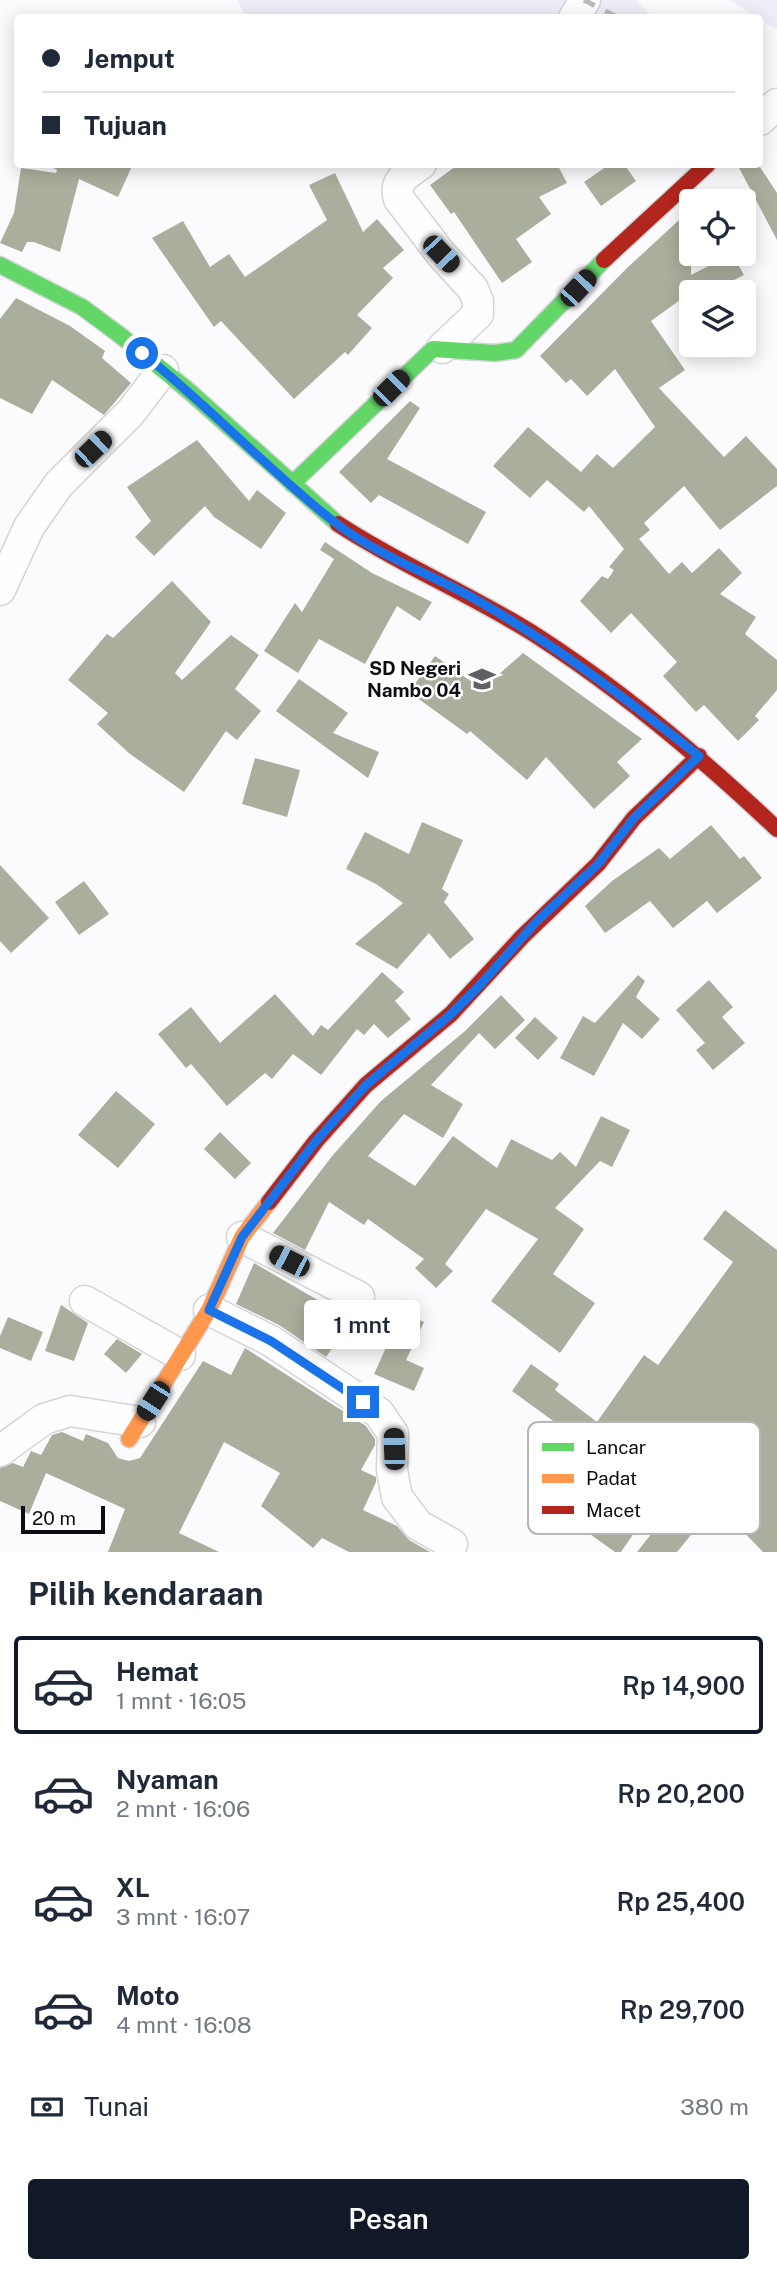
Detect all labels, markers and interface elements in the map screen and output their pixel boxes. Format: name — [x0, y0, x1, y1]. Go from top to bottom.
text: Jemput — [84, 43, 175, 74]
text: Tujuan — [84, 110, 167, 141]
map controls — [679, 189, 756, 357]
button: locate — [679, 189, 756, 266]
car — [419, 232, 464, 276]
car — [556, 265, 601, 311]
button: layers — [679, 280, 756, 357]
route start — [126, 337, 158, 369]
car — [369, 366, 414, 410]
car — [71, 427, 116, 471]
place label: SD Negeri Nambo 04 — [367, 657, 461, 701]
school or university icon: SD Negeri Nambo 04 — [467, 664, 497, 694]
car — [266, 1242, 313, 1280]
callout: 1 mnt — [305, 1300, 421, 1350]
text: 1 mnt — [333, 1311, 391, 1338]
car — [133, 1378, 174, 1424]
route end — [347, 1386, 379, 1418]
legend — [528, 1422, 760, 1534]
car — [383, 1428, 406, 1470]
text: Lancar — [586, 1436, 646, 1458]
text: Padat — [586, 1467, 637, 1489]
text: Macet — [586, 1499, 641, 1521]
scale bar — [21, 1503, 105, 1535]
text: 20 m — [32, 1507, 76, 1529]
text: Pilih kendaraan — [28, 1575, 263, 1612]
icon: car — [32, 1654, 95, 1717]
text: Hemat — [116, 1656, 199, 1687]
text: Rp 14,900 — [622, 1670, 745, 1701]
text: 1 mnt · 16:05 — [116, 1687, 247, 1714]
icon: car — [32, 1762, 95, 1825]
text: Nyaman — [116, 1764, 219, 1795]
text: Rp 20,200 — [617, 1778, 745, 1809]
text: 2 mnt · 16:06 — [116, 1795, 250, 1822]
icon: car — [32, 1870, 95, 1933]
text: XL — [116, 1872, 150, 1903]
text: Rp 25,400 — [616, 1886, 745, 1917]
text: 3 mnt · 16:07 — [116, 1903, 250, 1930]
icon: car — [32, 1978, 95, 2041]
text: Moto — [116, 1980, 179, 2011]
text: Rp 29,700 — [620, 1994, 745, 2025]
text: 4 mnt · 16:08 — [116, 2011, 252, 2038]
icon: cash — [28, 2088, 66, 2126]
text: Tunai — [84, 2091, 149, 2122]
text: 380 m — [680, 2093, 749, 2120]
button: Pesan — [28, 2179, 749, 2259]

